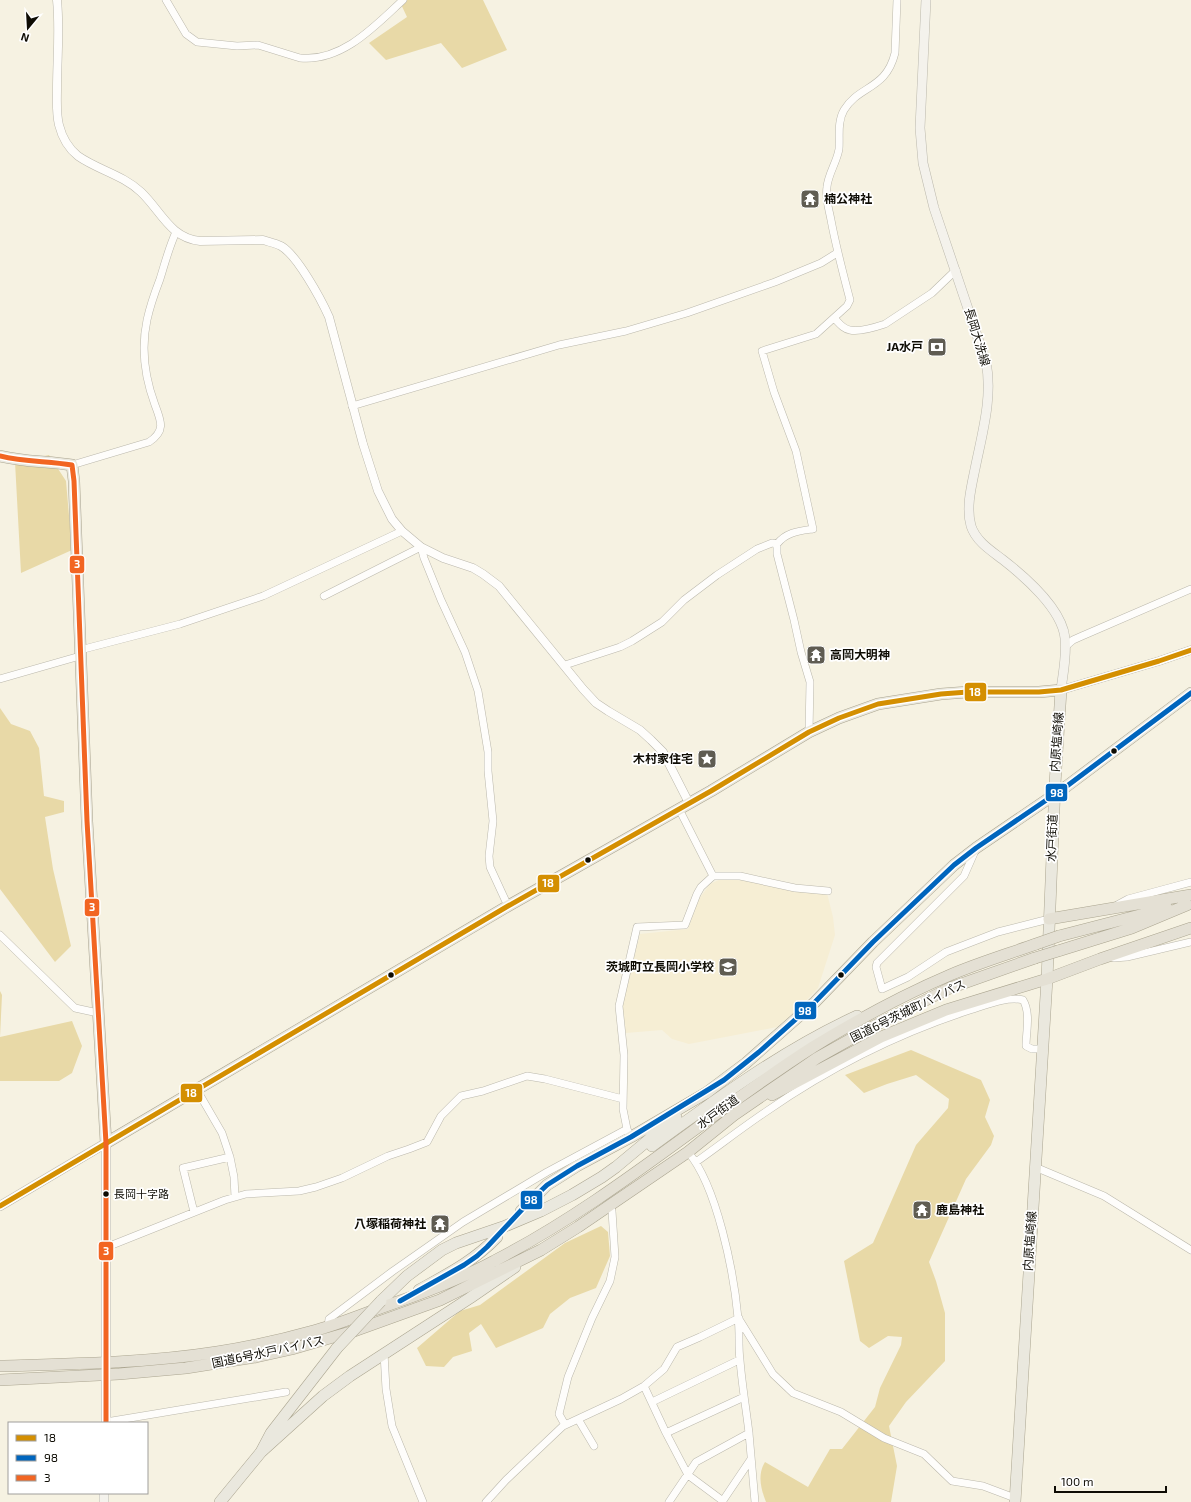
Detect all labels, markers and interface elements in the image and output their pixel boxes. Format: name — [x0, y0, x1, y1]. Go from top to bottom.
north arrow — [8, 8, 48, 48]
text: N — [19, 31, 31, 45]
temple icon: 楠公神社 — [799, 188, 821, 210]
place label: 楠公神社 — [824, 191, 872, 205]
street label: 長岡大洗線 — [962, 306, 993, 367]
bank icon: JA水戸 — [926, 336, 948, 358]
place label: JA水戸 — [887, 339, 923, 353]
line badge: 3 — [69, 555, 85, 574]
text: 3 — [74, 557, 80, 570]
temple icon: 高岡大明神 — [805, 644, 827, 666]
place label: 高岡大明神 — [830, 647, 890, 661]
line badge: 18 — [964, 682, 987, 702]
text: 18 — [969, 685, 981, 698]
street label: 内原塩崎線 — [1047, 712, 1065, 772]
unlabelled marker — [1109, 746, 1119, 756]
place icon: 木村家住宅 — [696, 748, 718, 770]
place label: 木村家住宅 — [633, 751, 693, 765]
line badge: 98 — [1045, 783, 1068, 802]
text: 98 — [1050, 786, 1064, 799]
street label: 水戸街道 — [1043, 814, 1059, 862]
unlabelled marker — [583, 855, 593, 865]
line badge: 18 — [537, 874, 560, 893]
text: 18 — [542, 876, 554, 889]
line badge: 3 — [84, 898, 100, 917]
text: 3 — [89, 900, 95, 913]
school or university icon: 茨城町立長岡小学校 — [717, 956, 739, 978]
place label: 茨城町立長岡小学校 — [606, 959, 714, 973]
unlabelled marker — [386, 970, 396, 980]
unlabelled marker — [836, 970, 846, 980]
street label: 国道6号茨城町バイパス — [848, 976, 968, 1044]
line badge: 98 — [794, 1001, 817, 1020]
text: 98 — [798, 1004, 812, 1017]
line badge: 18 — [180, 1083, 203, 1103]
text: 18 — [185, 1086, 197, 1099]
street label: 水戸街道 — [694, 1091, 741, 1131]
place label: 長岡十字路 — [114, 1187, 169, 1200]
marker: 長岡十字路 — [101, 1189, 111, 1199]
line badge: 98 — [520, 1190, 543, 1210]
text: 98 — [524, 1193, 538, 1206]
temple icon: 鹿島神社 — [911, 1199, 933, 1221]
place label: 鹿島神社 — [936, 1202, 984, 1216]
street label: 内原塩崎線 — [1020, 1211, 1038, 1271]
temple icon: 八塚稲荷神社 — [429, 1213, 451, 1235]
place label: 八塚稲荷神社 — [354, 1216, 426, 1230]
line badge: 3 — [98, 1241, 114, 1261]
text: 3 — [103, 1244, 109, 1257]
street label: 国道6号水戸バイパス — [210, 1332, 325, 1370]
legend — [8, 1422, 148, 1494]
text: 18 — [44, 1430, 56, 1444]
text: 98 — [44, 1450, 58, 1464]
scale bar — [1055, 1468, 1166, 1494]
text: 3 — [44, 1470, 51, 1484]
text: 100 m — [1061, 1474, 1093, 1488]

